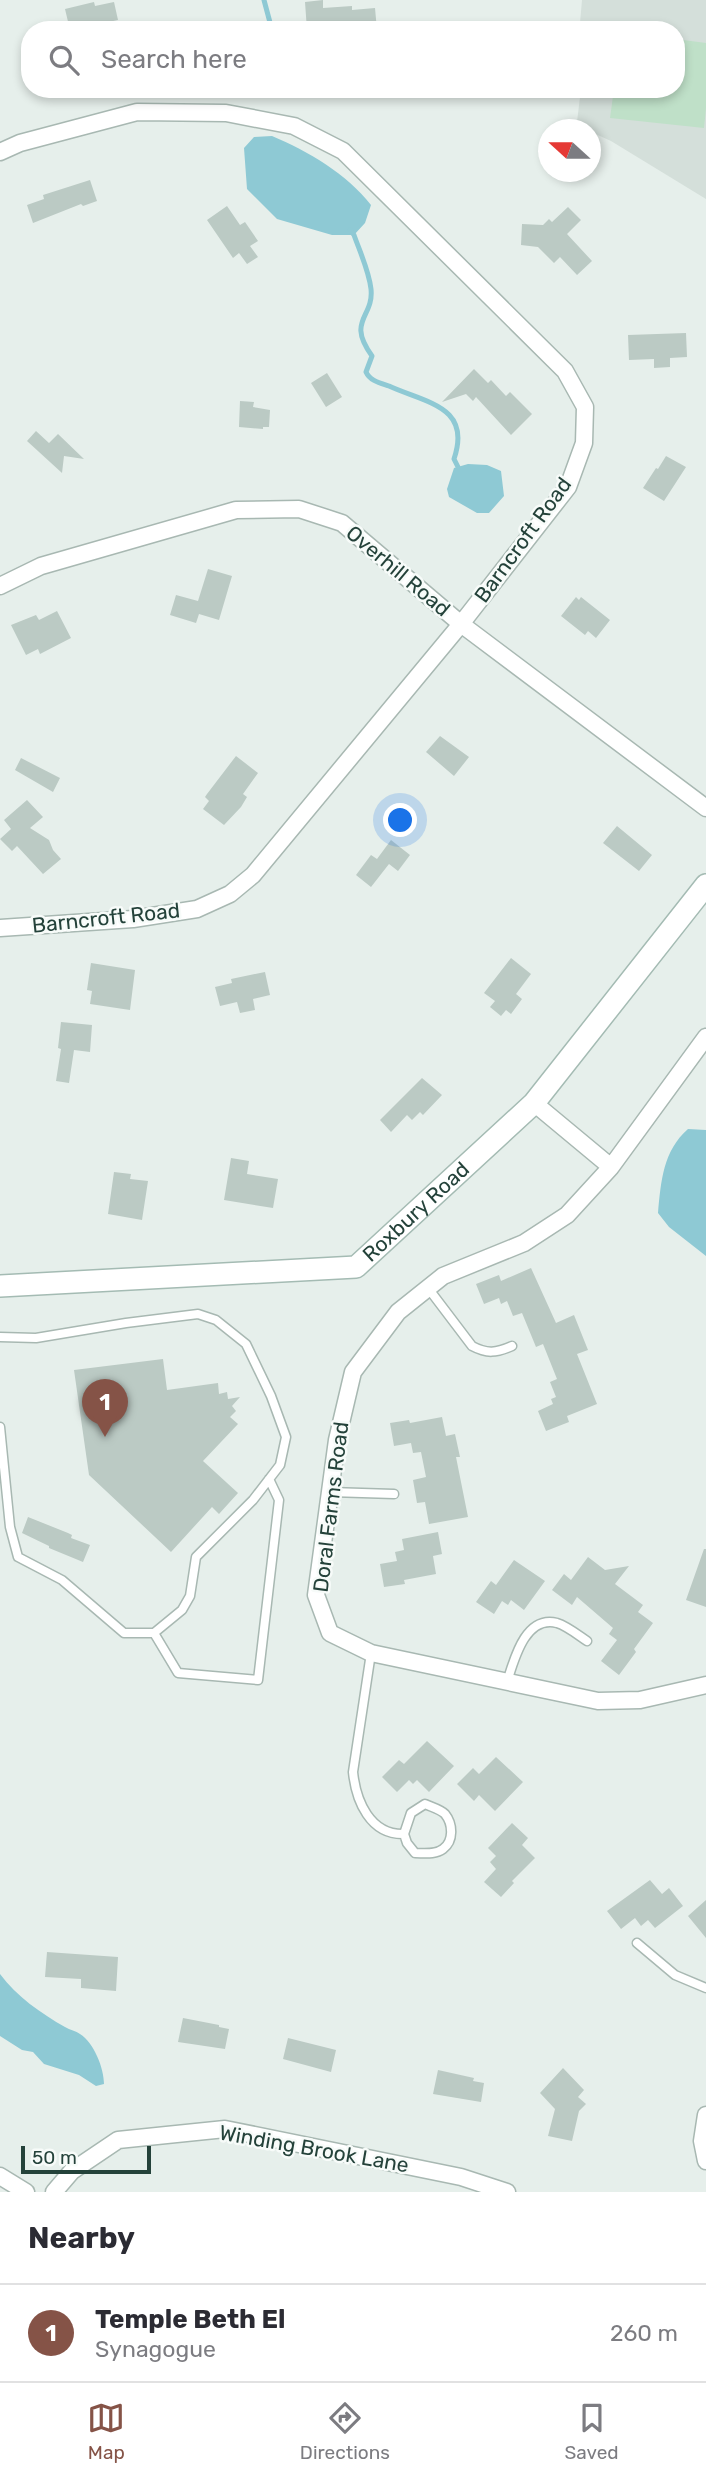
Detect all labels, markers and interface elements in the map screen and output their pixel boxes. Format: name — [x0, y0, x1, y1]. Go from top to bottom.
search box — [21, 21, 685, 98]
icon: search — [45, 41, 83, 79]
text: Search here — [101, 44, 247, 75]
north arrow — [538, 119, 601, 182]
street label: Barncroft Road — [469, 472, 576, 607]
street label: Overhill Road — [341, 520, 455, 621]
your location — [383, 803, 417, 837]
street label: Barncroft Road — [31, 897, 181, 938]
street label: Roxbury Road — [357, 1156, 474, 1267]
pin: 1 — [82, 1379, 128, 1437]
street label: Doral Farms Road — [308, 1420, 353, 1594]
street label: Winding Brook Lane — [217, 2120, 411, 2178]
scale bar — [21, 2143, 150, 2175]
text: 50 m — [32, 2146, 77, 2169]
text: Nearby — [28, 2220, 135, 2256]
text: Temple Beth El — [95, 2304, 286, 2335]
text: 1 — [45, 2319, 57, 2347]
text: 260 m — [610, 2319, 678, 2347]
text: Synagogue — [95, 2335, 216, 2363]
tab: Map — [87, 2399, 125, 2464]
tab: Directions — [300, 2399, 390, 2464]
tab: Saved — [564, 2399, 619, 2464]

